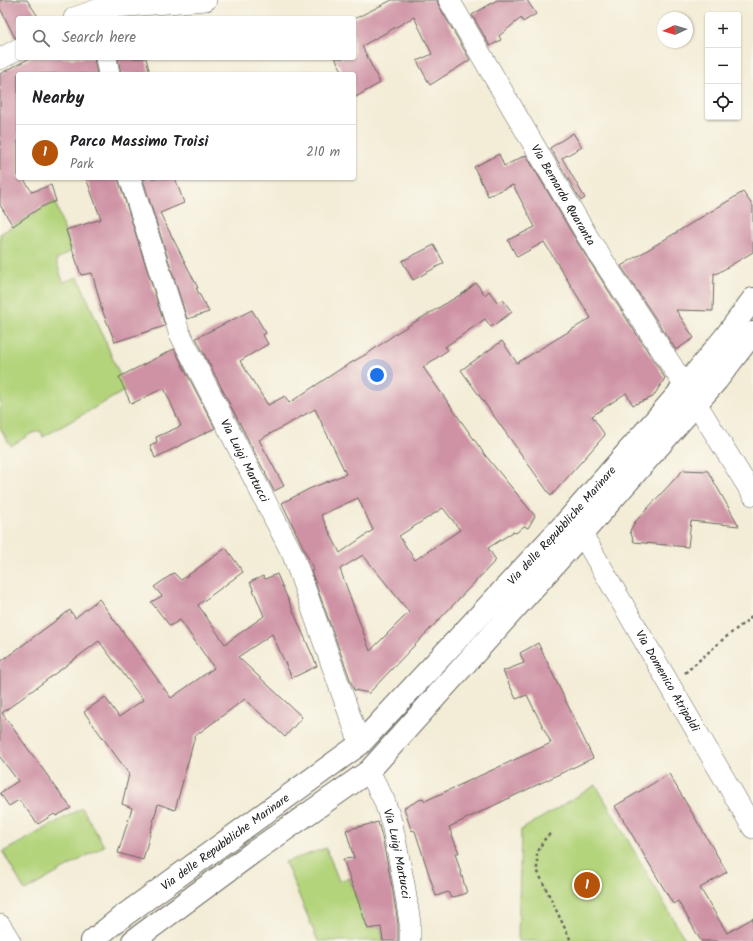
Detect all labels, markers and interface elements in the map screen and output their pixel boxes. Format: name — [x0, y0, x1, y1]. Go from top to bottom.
north arrow — [657, 12, 693, 48]
map controls — [705, 12, 741, 120]
button: + — [705, 12, 741, 48]
search box — [16, 16, 356, 60]
text: Search here — [62, 26, 136, 50]
icon: search — [30, 27, 52, 49]
button: − — [705, 48, 741, 84]
button: locate — [705, 84, 741, 120]
text: Nearby — [32, 85, 84, 112]
text: Parco Massimo Troisi — [70, 130, 208, 154]
street label: Via Bernardo Quaranta — [526, 141, 600, 250]
text: 1 — [43, 142, 47, 163]
text: 210 m — [306, 142, 340, 163]
text: Park — [70, 154, 94, 175]
your location — [367, 365, 387, 385]
street label: Via Luigi Martucci — [215, 416, 274, 507]
street label: Via delle Repubbliche Marinare — [503, 462, 621, 590]
street label: Via Domenico Atripaldi — [630, 627, 705, 737]
street label: Via delle Repubbliche Marinare — [157, 789, 294, 896]
street label: Via Luigi Martucci — [378, 806, 415, 901]
pin: 1 — [574, 870, 600, 900]

